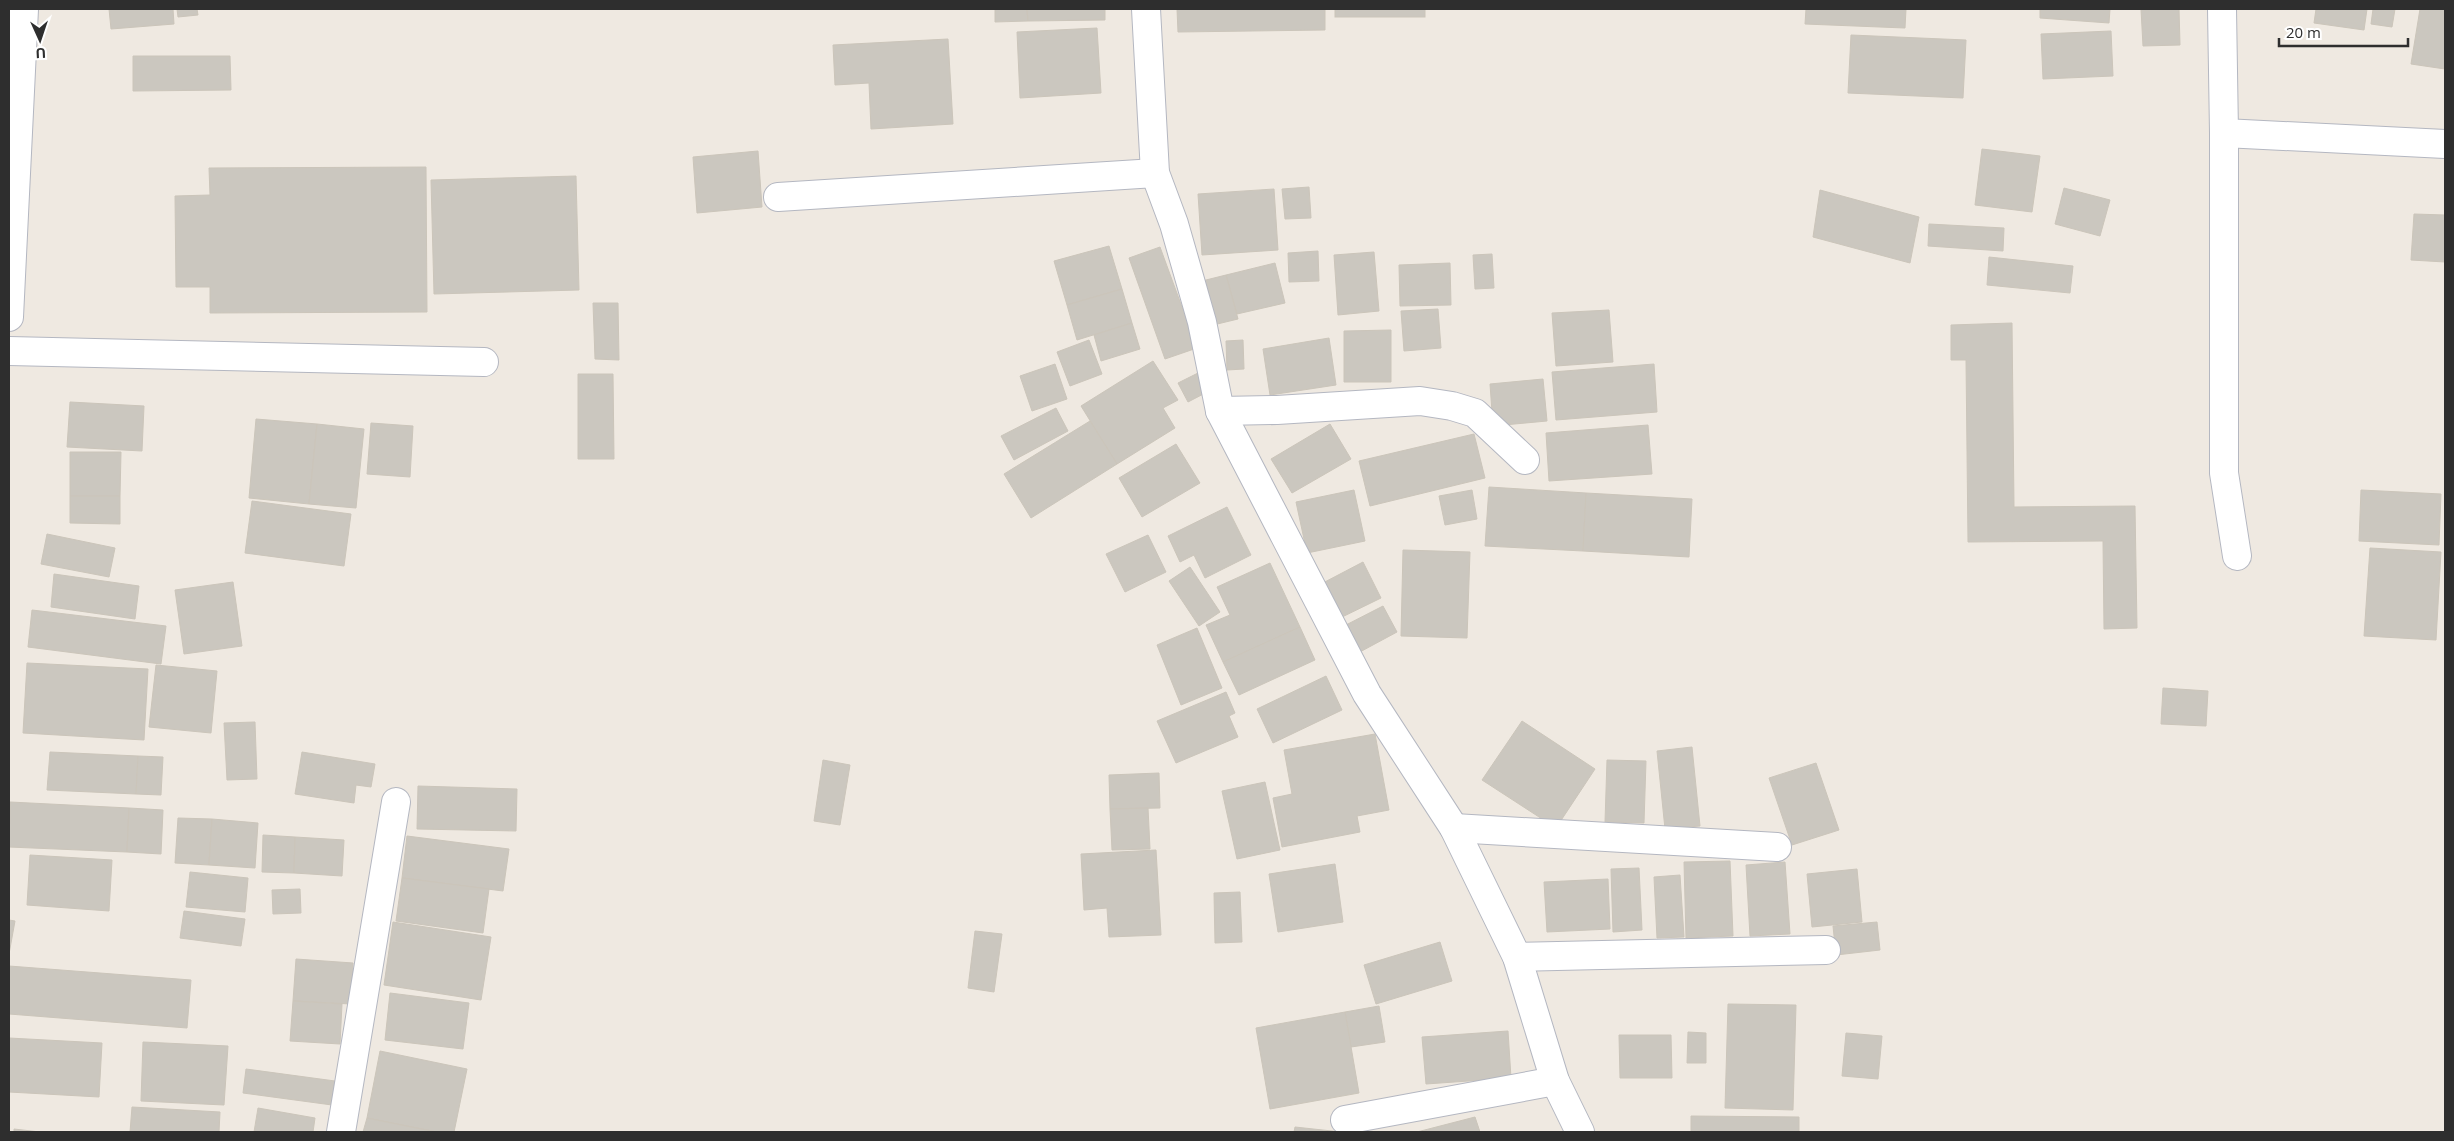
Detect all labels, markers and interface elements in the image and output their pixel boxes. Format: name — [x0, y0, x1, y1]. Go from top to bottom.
north arrow — [15, 15, 65, 65]
scale bar — [2279, 15, 2408, 47]
text: 20 m — [2286, 22, 2321, 42]
text: U — [35, 44, 46, 63]

